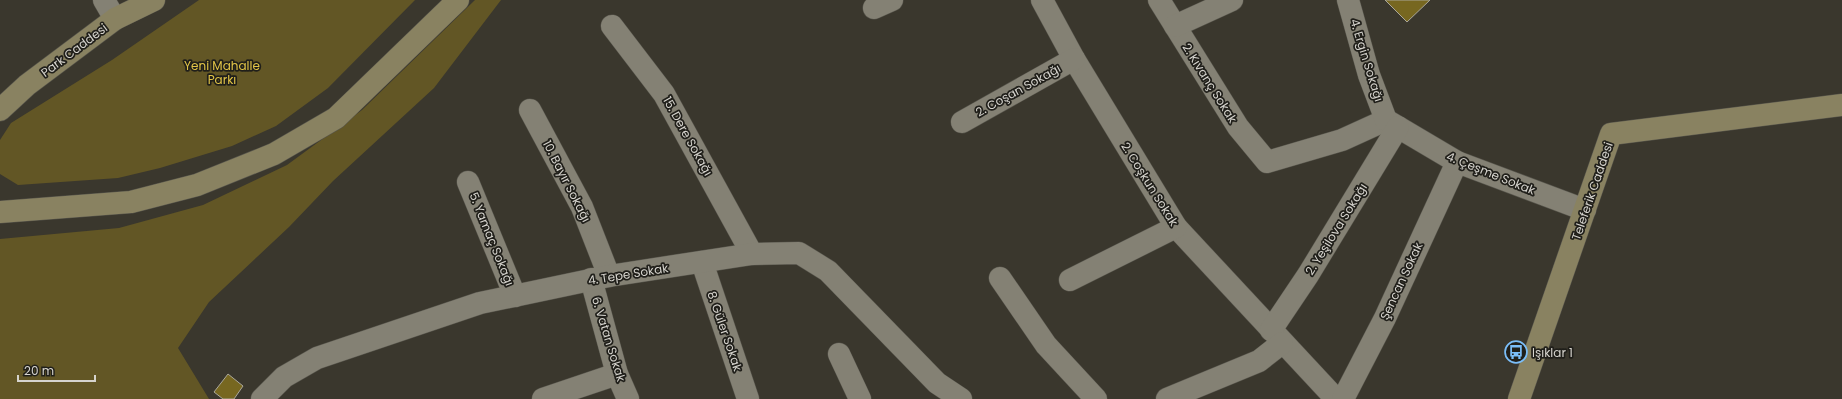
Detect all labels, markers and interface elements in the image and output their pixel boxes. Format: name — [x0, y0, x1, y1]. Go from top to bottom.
street label: 4. Ergin Sokağı — [1346, 16, 1388, 104]
street label: Park Caddesi — [37, 19, 111, 81]
street label: 2. Kıvanç Sokak — [1179, 40, 1242, 127]
park label: Yeni Mahalle Parkı — [184, 57, 260, 88]
street label: 2. Coşan Sokağı — [972, 60, 1064, 120]
street label: 15. Dere Sokağı — [659, 93, 717, 179]
street label: 10. Bayır Sokağı — [539, 137, 595, 225]
street label: 2. Coşkun Sokak — [1117, 139, 1183, 230]
street label: Teleferik Caddesi — [1567, 140, 1617, 242]
street label: 4. Çeşme Sokak — [1444, 147, 1539, 199]
street label: 2. Yeşilova Sokağı — [1301, 180, 1371, 278]
street label: 5. Yamaç Sokağı — [465, 190, 519, 288]
street label: Şencan Sokak — [1376, 239, 1427, 322]
street label: 4. Tepe Sokak — [587, 259, 670, 289]
street label: 8. Güler Sokak — [703, 289, 747, 374]
street label: 6. Vatan Sokak — [588, 294, 630, 384]
bus stop icon: Işıklar 1 — [1503, 339, 1529, 365]
place label: Işıklar 1 — [1532, 344, 1573, 361]
scale bar — [18, 357, 95, 383]
text: 20 m — [24, 362, 54, 379]

